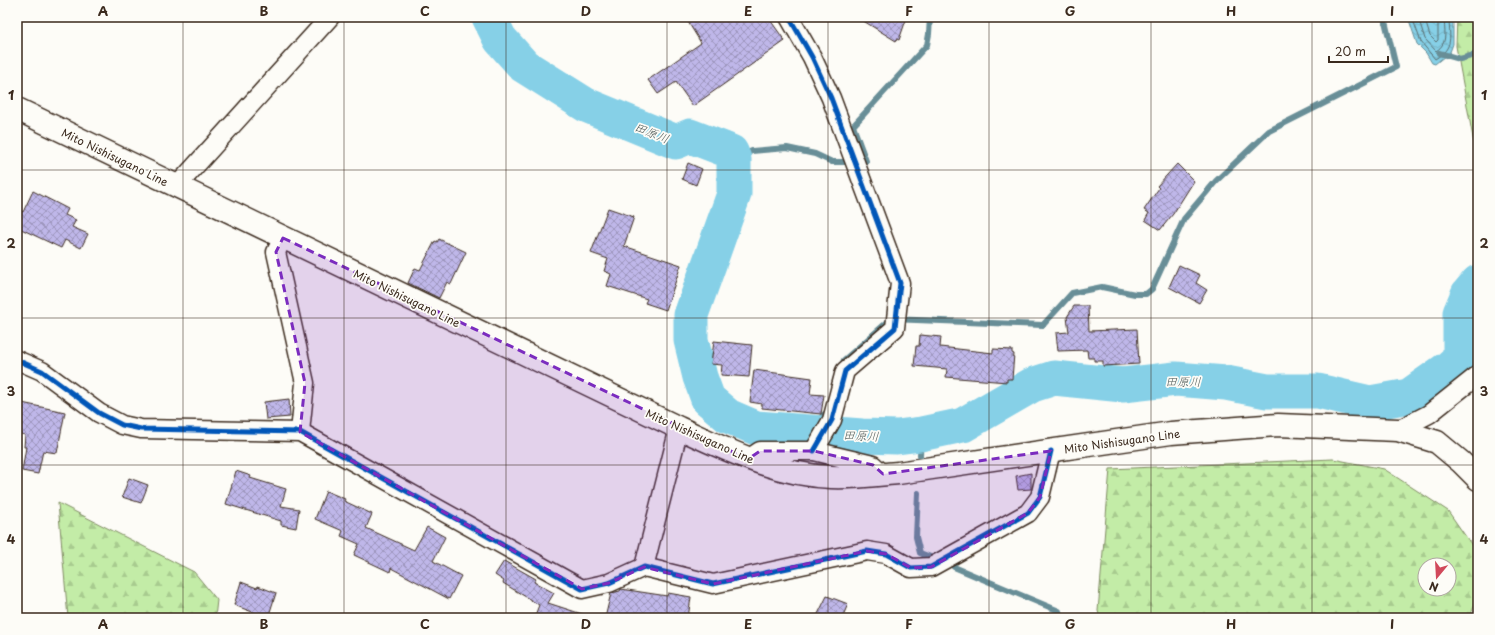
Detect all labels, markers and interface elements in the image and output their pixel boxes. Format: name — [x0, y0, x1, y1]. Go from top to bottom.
text: A — [98, 1, 108, 20]
text: B — [260, 1, 269, 20]
text: C — [420, 1, 430, 20]
text: D — [581, 1, 591, 20]
text: E — [744, 1, 752, 20]
text: F — [905, 1, 913, 20]
text: G — [1065, 1, 1075, 20]
text: H — [1226, 1, 1236, 20]
text: I — [1390, 1, 1394, 20]
scale bar — [1329, 38, 1388, 64]
text: 20 m — [1335, 42, 1366, 60]
text: 1 — [8, 85, 14, 104]
text: 1 — [1481, 85, 1487, 104]
water label: 田原川 — [632, 117, 672, 147]
street label: Mito Nishisugano Line — [59, 124, 171, 190]
text: 2 — [6, 233, 16, 252]
text: 2 — [1479, 233, 1489, 252]
street label: Mito Nishisugano Line — [351, 265, 463, 331]
water label: 田原川 — [1165, 372, 1201, 390]
text: 3 — [7, 381, 16, 400]
text: 3 — [1480, 381, 1489, 400]
street label: Mito Nishisugano Line — [643, 404, 757, 468]
street label: Mito Nishisugano Line — [1063, 424, 1181, 458]
water label: 田原川 — [843, 425, 879, 445]
text: 4 — [7, 529, 16, 548]
text: 4 — [1480, 529, 1489, 548]
north arrow — [1417, 557, 1457, 597]
text: N — [1427, 577, 1441, 596]
text: A — [98, 614, 108, 633]
text: B — [260, 614, 269, 633]
text: C — [420, 614, 430, 633]
text: D — [581, 614, 591, 633]
text: E — [744, 614, 752, 633]
text: F — [905, 614, 913, 633]
text: G — [1065, 614, 1075, 633]
text: H — [1226, 614, 1236, 633]
text: I — [1390, 614, 1394, 633]

